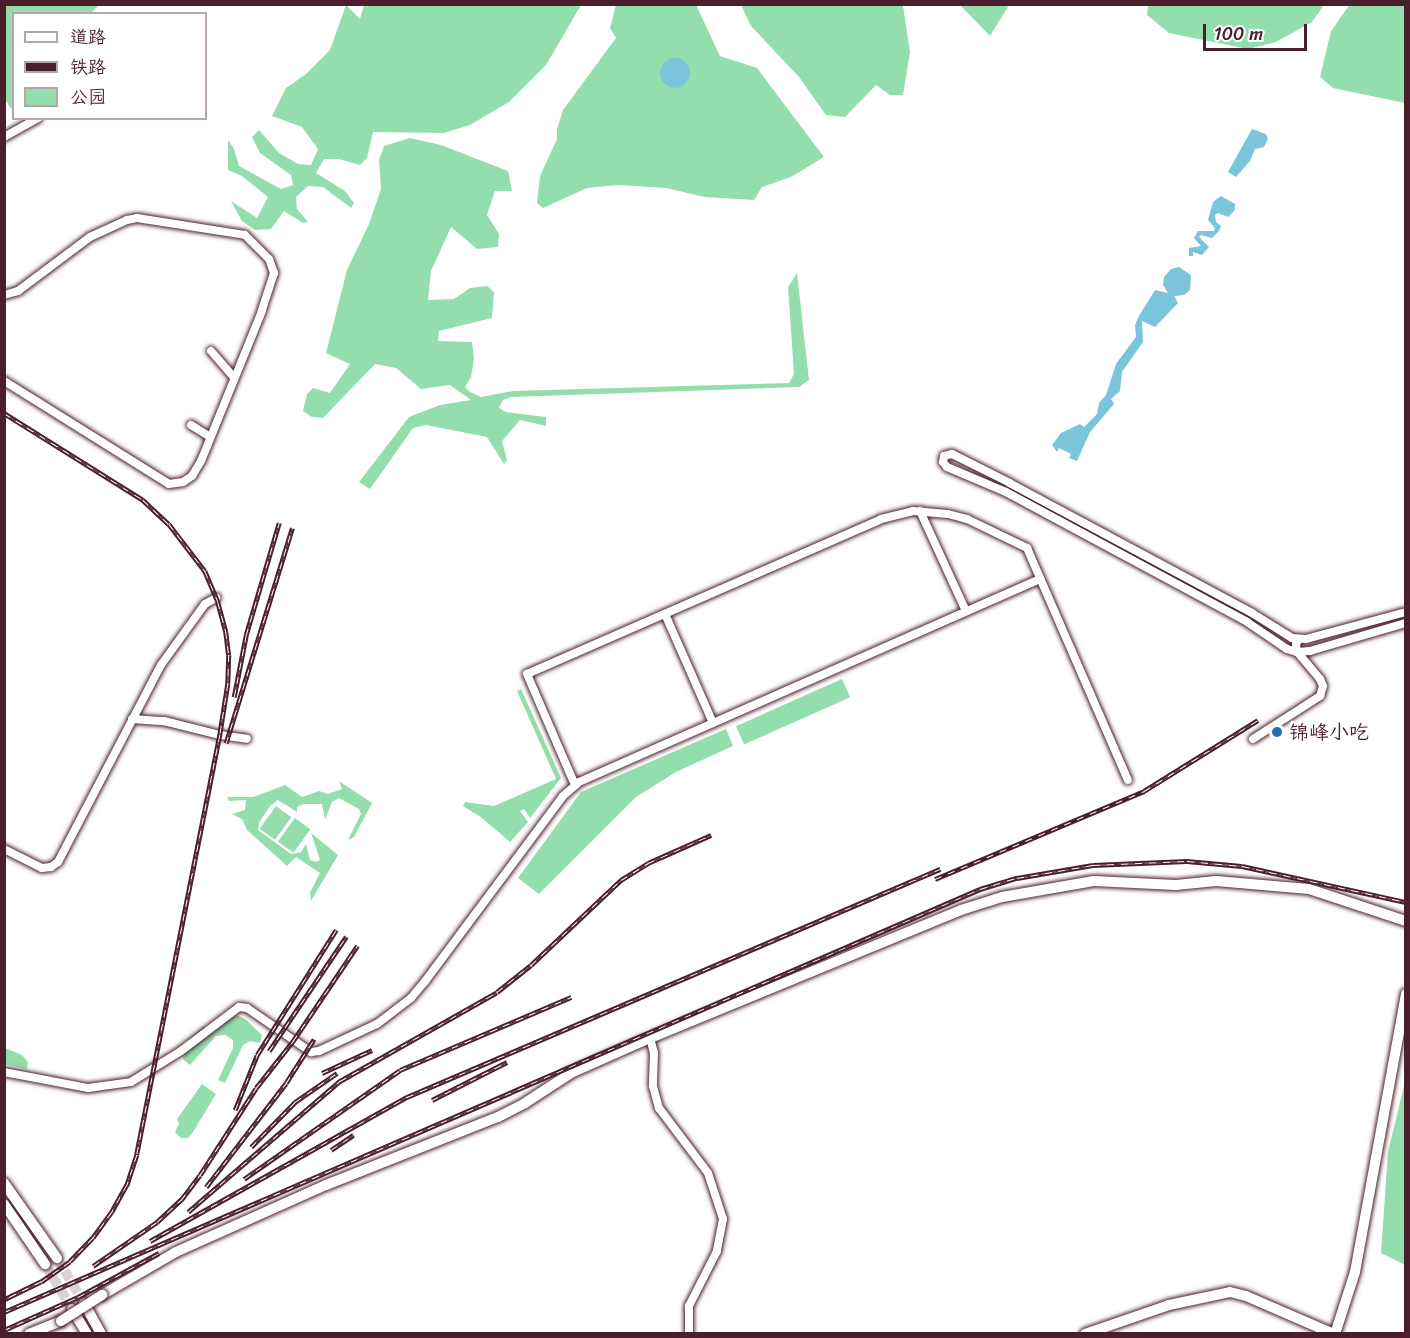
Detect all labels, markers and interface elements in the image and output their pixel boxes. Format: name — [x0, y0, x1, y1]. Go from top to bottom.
legend — [12, 12, 207, 120]
scale bar — [1206, 12, 1310, 50]
text: 100 m — [1214, 18, 1263, 50]
text: 道路 — [70, 21, 106, 53]
text: 铁路 — [70, 51, 106, 83]
text: 公园 — [70, 81, 106, 113]
place label: 锦峰小吃 — [1289, 720, 1369, 744]
marker: 锦峰小吃 — [1270, 725, 1284, 739]

